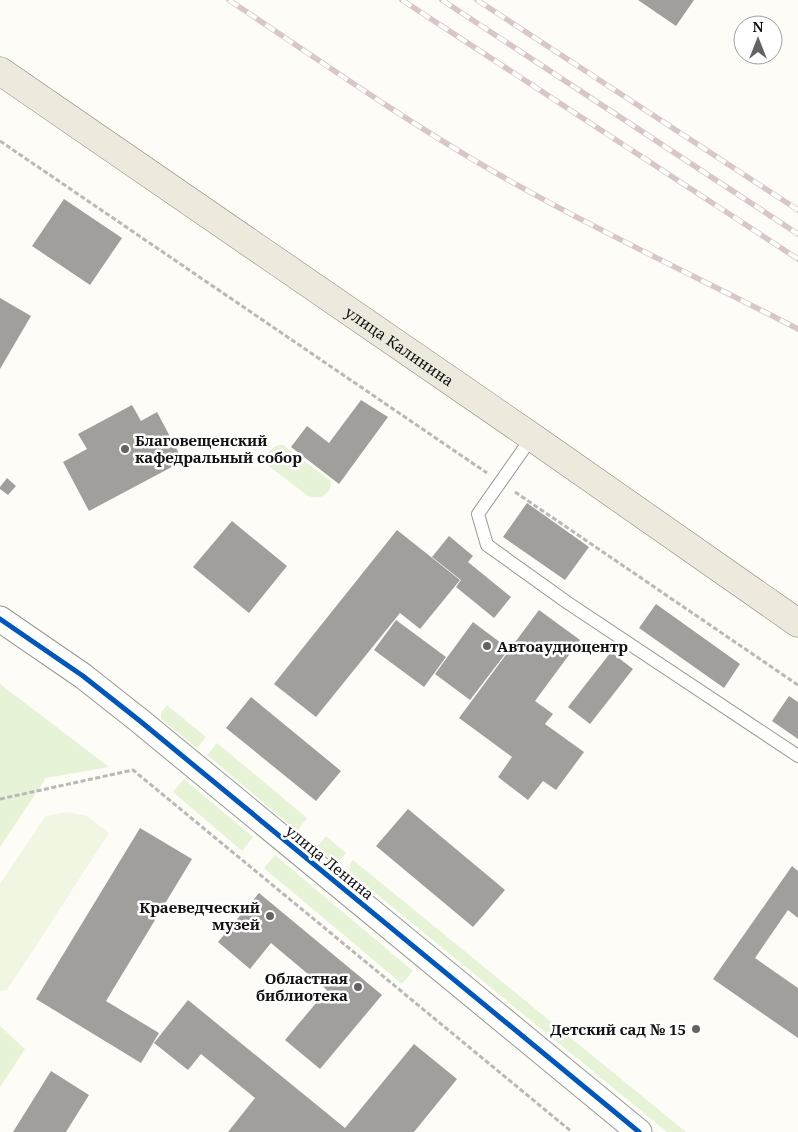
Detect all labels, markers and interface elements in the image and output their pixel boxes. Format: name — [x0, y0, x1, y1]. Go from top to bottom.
north arrow — [733, 15, 783, 65]
text: N — [752, 17, 764, 36]
street label: улица Калинина — [341, 302, 458, 390]
place label: Благовещенский кафедральный собор — [135, 430, 302, 467]
marker: Благовещенский кафедральный собор — [119, 443, 131, 455]
place label: Автоаудиоцентр — [497, 636, 628, 656]
marker: Автоаудиоцентр — [481, 640, 493, 652]
street label: улица Ленина — [282, 820, 378, 904]
place label: Краеведческий музей — [139, 897, 260, 934]
marker: Краеведческий музей — [264, 910, 276, 922]
place label: Областная библиотека — [256, 968, 348, 1005]
marker: Областная библиотека — [352, 981, 364, 993]
place label: Детский сад № 15 — [550, 1019, 686, 1039]
marker: Детский сад № 15 — [690, 1023, 702, 1035]

